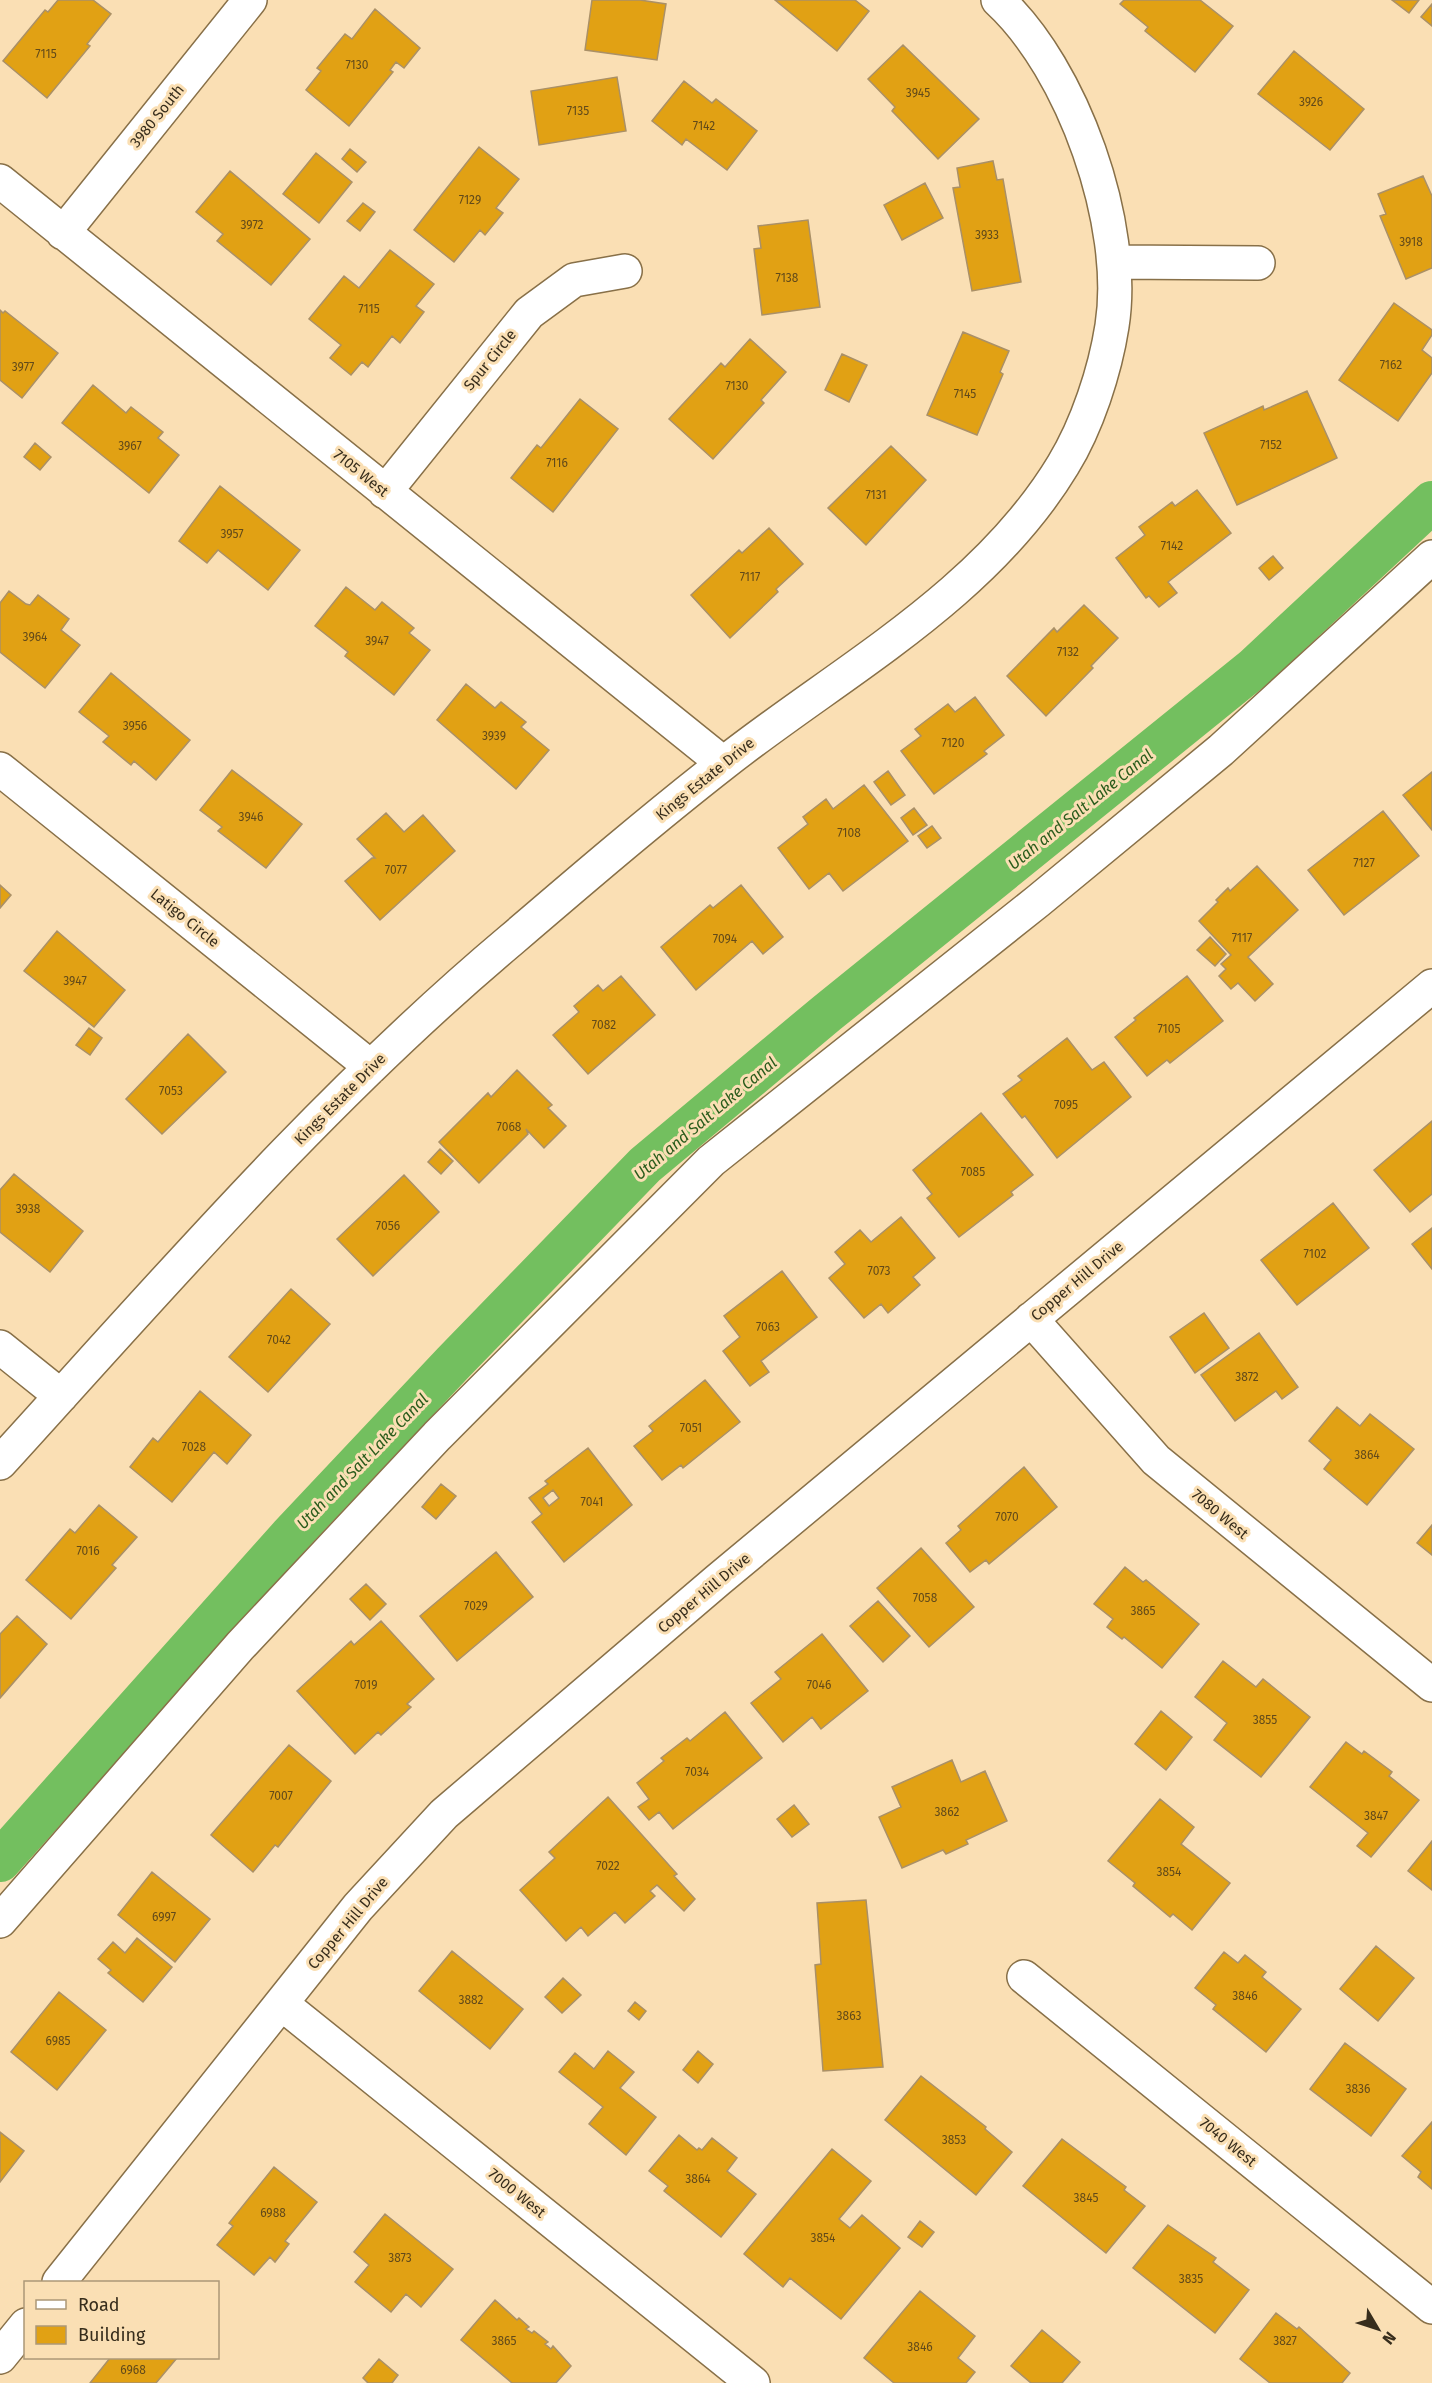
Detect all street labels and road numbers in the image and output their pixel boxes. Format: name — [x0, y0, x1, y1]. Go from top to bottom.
street label: 3980 South — [126, 81, 188, 151]
street label: Spur Circle — [460, 326, 520, 394]
street label: 7105 West — [330, 445, 393, 501]
street label: Kings Estate Drive — [652, 734, 758, 824]
street label: Latigo Circle — [147, 885, 223, 951]
street label: Kings Estate Drive — [291, 1050, 389, 1148]
street label: Copper Hill Drive — [1027, 1237, 1127, 1325]
street label: 7080 West — [1188, 1485, 1252, 1543]
street label: Copper Hill Drive — [654, 1549, 754, 1637]
street label: Copper Hill Drive — [304, 1873, 392, 1973]
street label: 7040 West — [1196, 2114, 1261, 2171]
street label: 7000 West — [485, 2164, 550, 2222]

